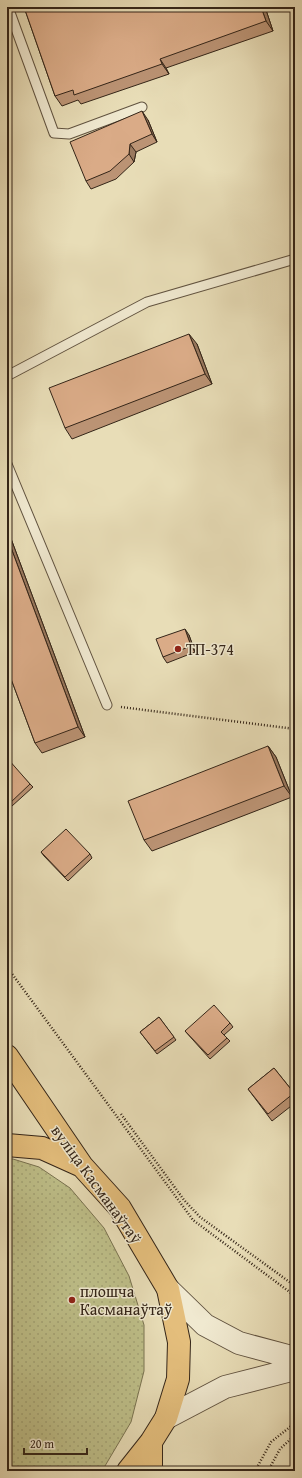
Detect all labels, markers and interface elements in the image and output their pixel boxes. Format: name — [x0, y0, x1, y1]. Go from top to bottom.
place label: ТП-374 — [186, 637, 234, 661]
marker: ТП-374 — [173, 644, 183, 654]
street label: вуліца Касманаўтаў — [46, 1120, 148, 1248]
place label: плошча Касманаўтаў — [80, 1279, 172, 1321]
marker: плошча Касманаўтаў — [67, 1295, 77, 1305]
scale bar — [24, 1430, 87, 1456]
text: 20 m — [30, 1435, 54, 1452]

